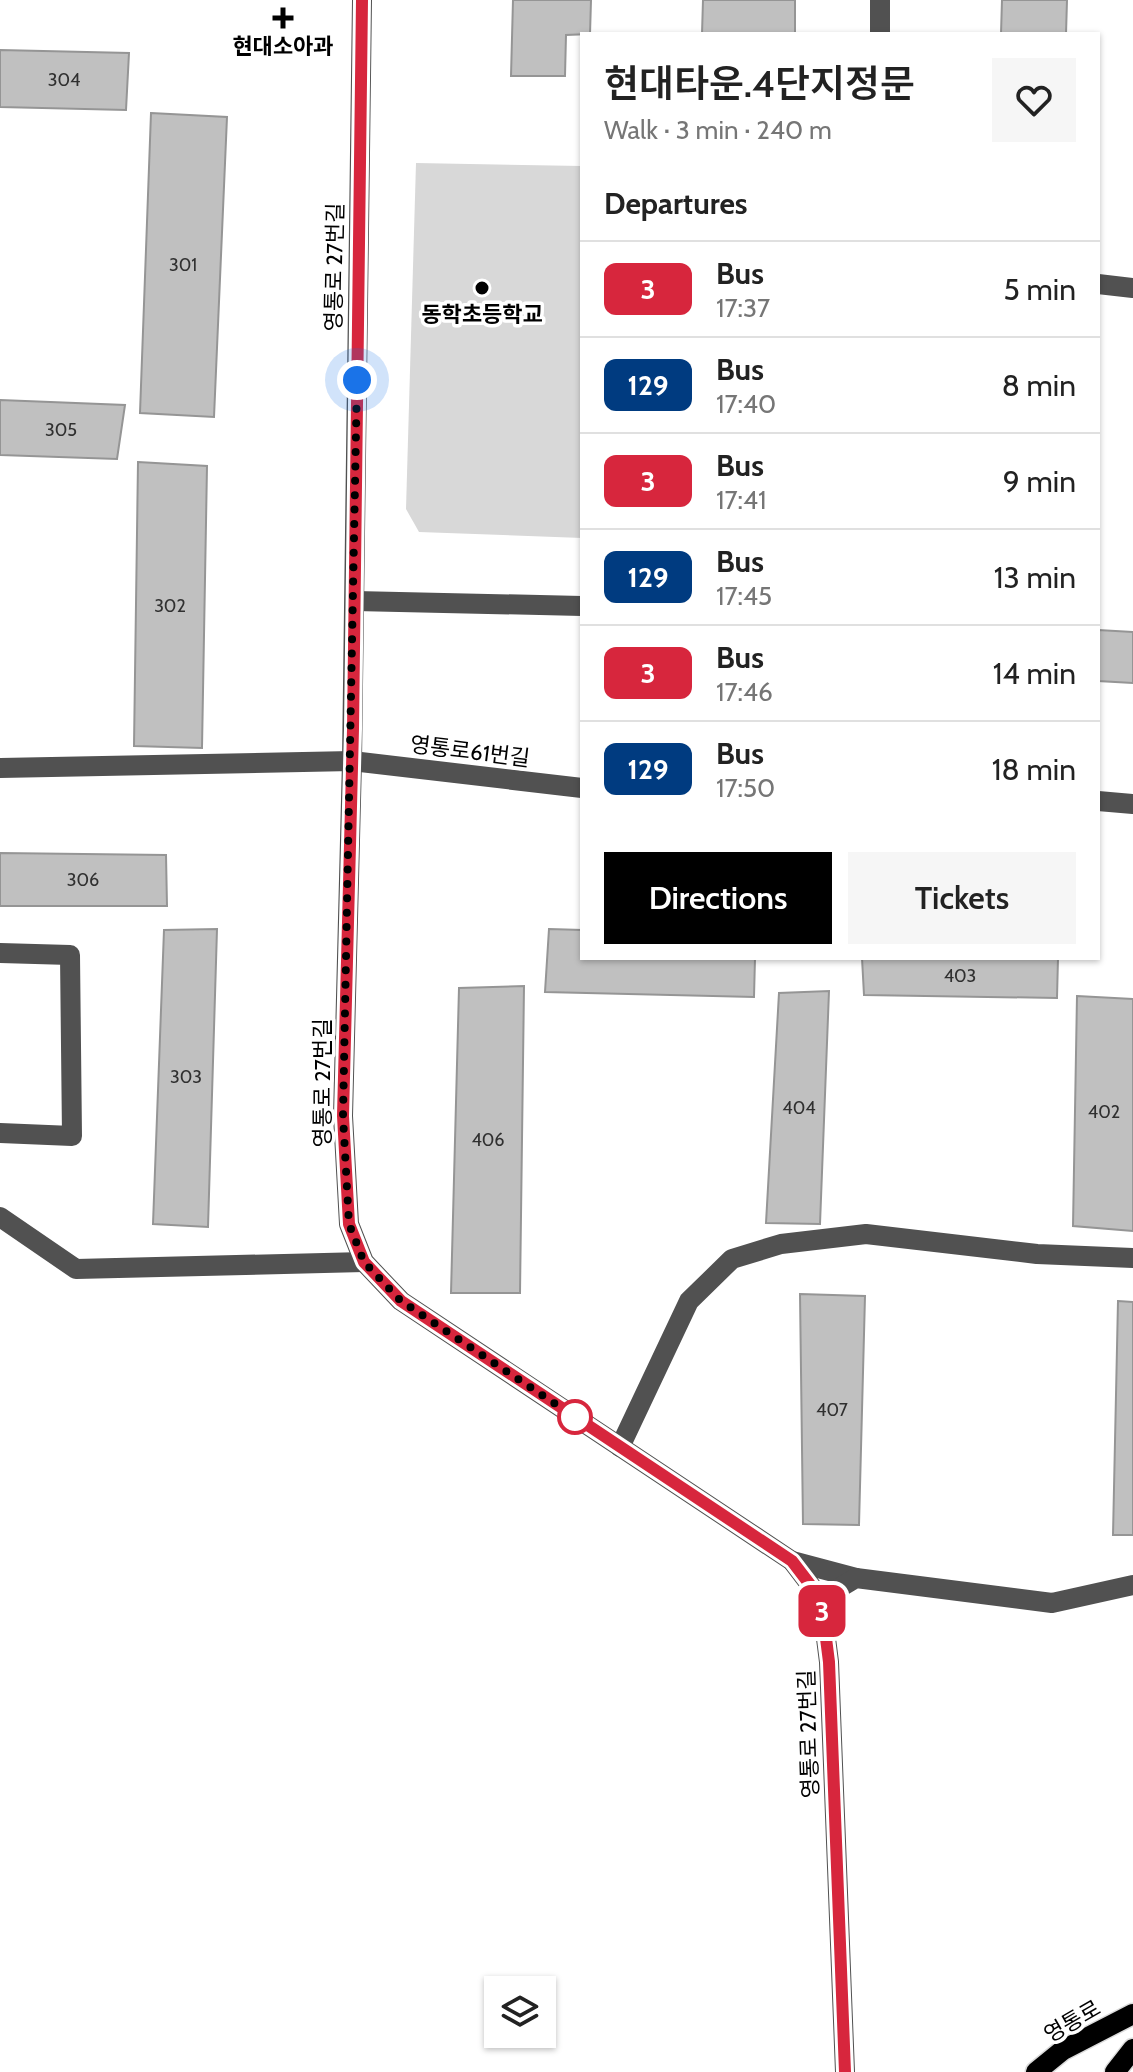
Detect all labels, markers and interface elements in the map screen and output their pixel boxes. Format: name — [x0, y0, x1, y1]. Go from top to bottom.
marker: 현대소아과 — [272, 7, 294, 29]
place label: 현대소아과 — [232, 33, 334, 60]
button: heart — [992, 58, 1076, 142]
text: 현대타운.4단지정문 — [604, 60, 915, 107]
house number: 304 — [48, 69, 80, 91]
text: Walk · 3 min · 240 m — [604, 114, 832, 146]
text: Departures — [604, 185, 748, 222]
street label: 영통로 27번길 — [320, 202, 349, 332]
house number: 301 — [169, 254, 197, 276]
text: Bus — [716, 255, 764, 292]
text: 5 min — [1004, 271, 1076, 308]
text: 3 — [640, 272, 656, 306]
marker: 동학초등학교 — [473, 279, 491, 297]
text: 17:37 — [716, 292, 770, 324]
place label: 동학초등학교 — [421, 301, 543, 328]
text: Bus — [716, 351, 764, 388]
your location — [337, 360, 377, 400]
text: 8 min — [1002, 367, 1076, 404]
text: 129 — [628, 368, 668, 402]
text: 17:40 — [716, 388, 776, 420]
house number: 305 — [45, 419, 77, 441]
text: Bus — [716, 447, 764, 484]
text: 9 min — [1003, 463, 1076, 500]
text: 3 — [640, 464, 656, 498]
text: 17:41 — [716, 484, 766, 516]
text: Bus — [716, 543, 764, 580]
text: 13 min — [994, 559, 1076, 596]
text: 129 — [628, 560, 668, 594]
text: 17:45 — [716, 580, 772, 612]
house number: 302 — [154, 595, 186, 617]
text: Bus — [716, 639, 764, 676]
text: 14 min — [993, 655, 1076, 692]
text: 3 — [640, 656, 656, 690]
text: 17:46 — [716, 676, 773, 708]
street label: 영통로61번길 — [408, 731, 531, 772]
text: Bus — [716, 735, 764, 772]
text: 18 min — [992, 751, 1076, 788]
text: 129 — [628, 752, 668, 786]
text: 17:50 — [716, 772, 775, 804]
button: Directions — [604, 852, 832, 944]
button: Tickets — [848, 852, 1076, 944]
house number: 306 — [67, 869, 99, 891]
house number: 403 — [944, 965, 976, 987]
street label: 영통로 27번길 — [309, 1019, 336, 1147]
house number: 303 — [170, 1066, 202, 1088]
house number: 404 — [782, 1097, 816, 1119]
house number: 402 — [1088, 1101, 1120, 1123]
house number: 406 — [471, 1129, 505, 1151]
house number: 407 — [816, 1399, 848, 1421]
unlabelled marker — [558, 1400, 592, 1434]
line badge: 3 — [796, 1585, 848, 1637]
text: 3 — [814, 1594, 830, 1628]
street label: 영통로 27번길 — [793, 1669, 824, 1799]
map controls — [484, 1976, 556, 2048]
button: layers — [484, 1976, 556, 2048]
street label: 영통로 — [1039, 1995, 1105, 2048]

